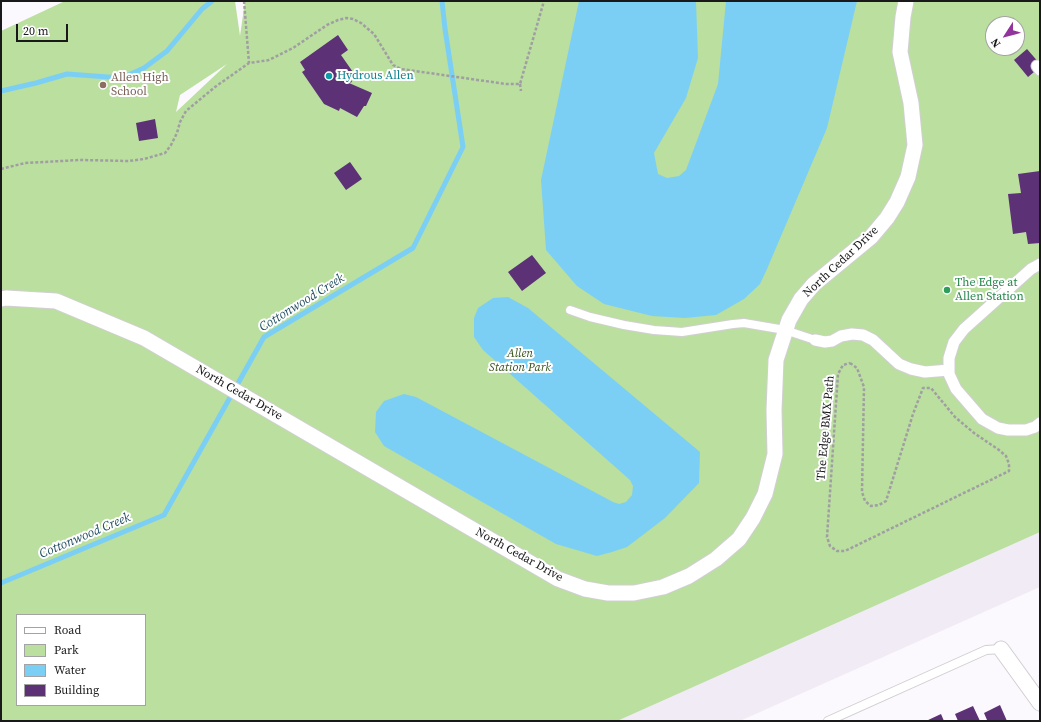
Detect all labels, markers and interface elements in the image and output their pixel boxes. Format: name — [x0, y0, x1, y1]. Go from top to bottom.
scale bar — [18, 16, 70, 42]
north arrow — [985, 16, 1025, 56]
text: 20 m — [23, 23, 49, 39]
text: N — [987, 35, 1004, 50]
place label: Hydrous Allen — [337, 69, 414, 83]
place label: Allen High School — [111, 71, 169, 99]
marker: Hydrous Allen — [324, 71, 334, 81]
marker: Allen High School — [98, 80, 108, 90]
street label: North Cedar Drive — [800, 223, 882, 301]
water label: Cottonwood Creek — [257, 271, 347, 335]
place label: The Edge at Allen Station — [955, 276, 1024, 304]
marker: The Edge at Allen Station — [942, 285, 952, 295]
park label: Allen Station Park — [489, 347, 551, 375]
street label: North Cedar Drive — [193, 362, 285, 424]
street label: The Edge BMX Path — [814, 375, 838, 481]
water label: Cottonwood Creek — [37, 510, 133, 562]
street label: North Cedar Drive — [473, 525, 565, 585]
legend — [16, 614, 146, 706]
text: Road — [54, 622, 81, 638]
text: Park — [54, 642, 79, 658]
text: Water — [54, 662, 86, 678]
text: Building — [54, 682, 99, 698]

